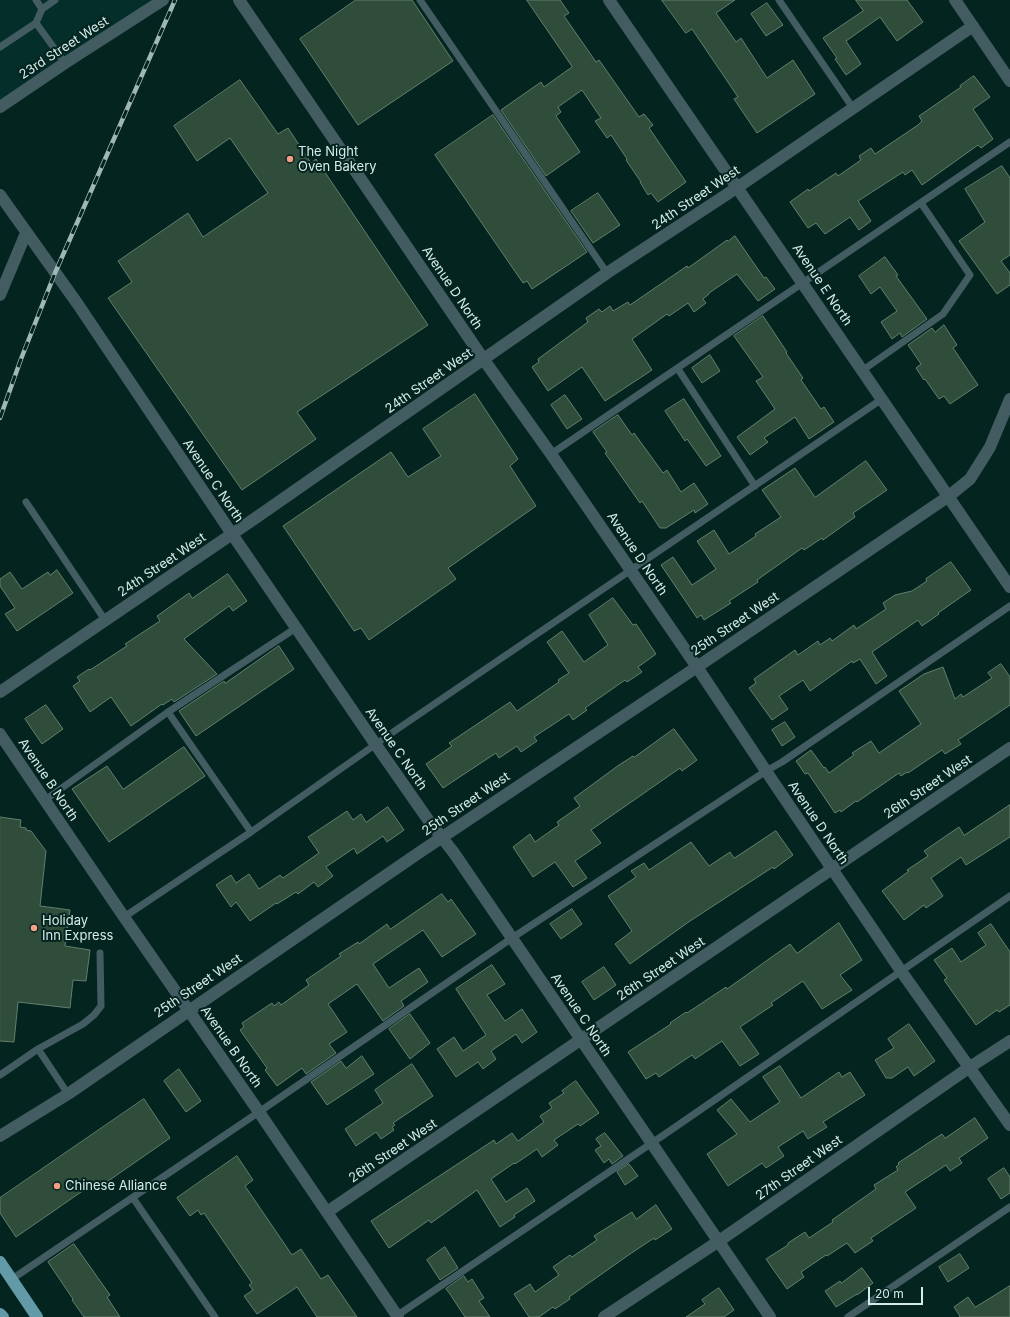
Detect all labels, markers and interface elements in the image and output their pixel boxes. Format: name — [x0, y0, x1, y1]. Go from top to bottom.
street label: 23rd Street West — [16, 13, 112, 83]
place label: The Night Oven Bakery — [298, 144, 377, 175]
marker: The Night Oven Bakery — [285, 154, 295, 164]
street label: 24th Street West — [649, 163, 743, 233]
street label: Avenue E North — [789, 241, 855, 329]
street label: Avenue D North — [418, 243, 486, 333]
street label: 24th Street West — [382, 345, 476, 417]
street label: Avenue C North — [179, 436, 247, 526]
street label: Avenue D North — [603, 509, 671, 599]
street label: 24th Street West — [115, 530, 209, 600]
street label: 25th Street West — [688, 589, 782, 659]
street label: Avenue C North — [362, 705, 430, 793]
street label: Avenue B North — [15, 736, 81, 824]
street label: 26th Street West — [881, 752, 975, 822]
street label: 25th Street West — [419, 769, 513, 839]
street label: Avenue D North — [784, 778, 852, 868]
place label: Holiday Inn Express — [42, 913, 113, 944]
marker: Holiday Inn Express — [29, 923, 39, 933]
street label: 26th Street West — [614, 934, 708, 1004]
street label: 25th Street West — [151, 951, 245, 1021]
street label: Avenue C North — [547, 970, 615, 1060]
street label: Avenue B North — [197, 1003, 265, 1091]
street label: 26th Street West — [346, 1116, 440, 1186]
street label: 27th Street West — [753, 1132, 845, 1204]
place label: Chinese Alliance — [65, 1178, 167, 1194]
marker: Chinese Alliance — [52, 1181, 62, 1191]
scale bar — [870, 1279, 925, 1305]
text: 20 m — [875, 1286, 904, 1301]

